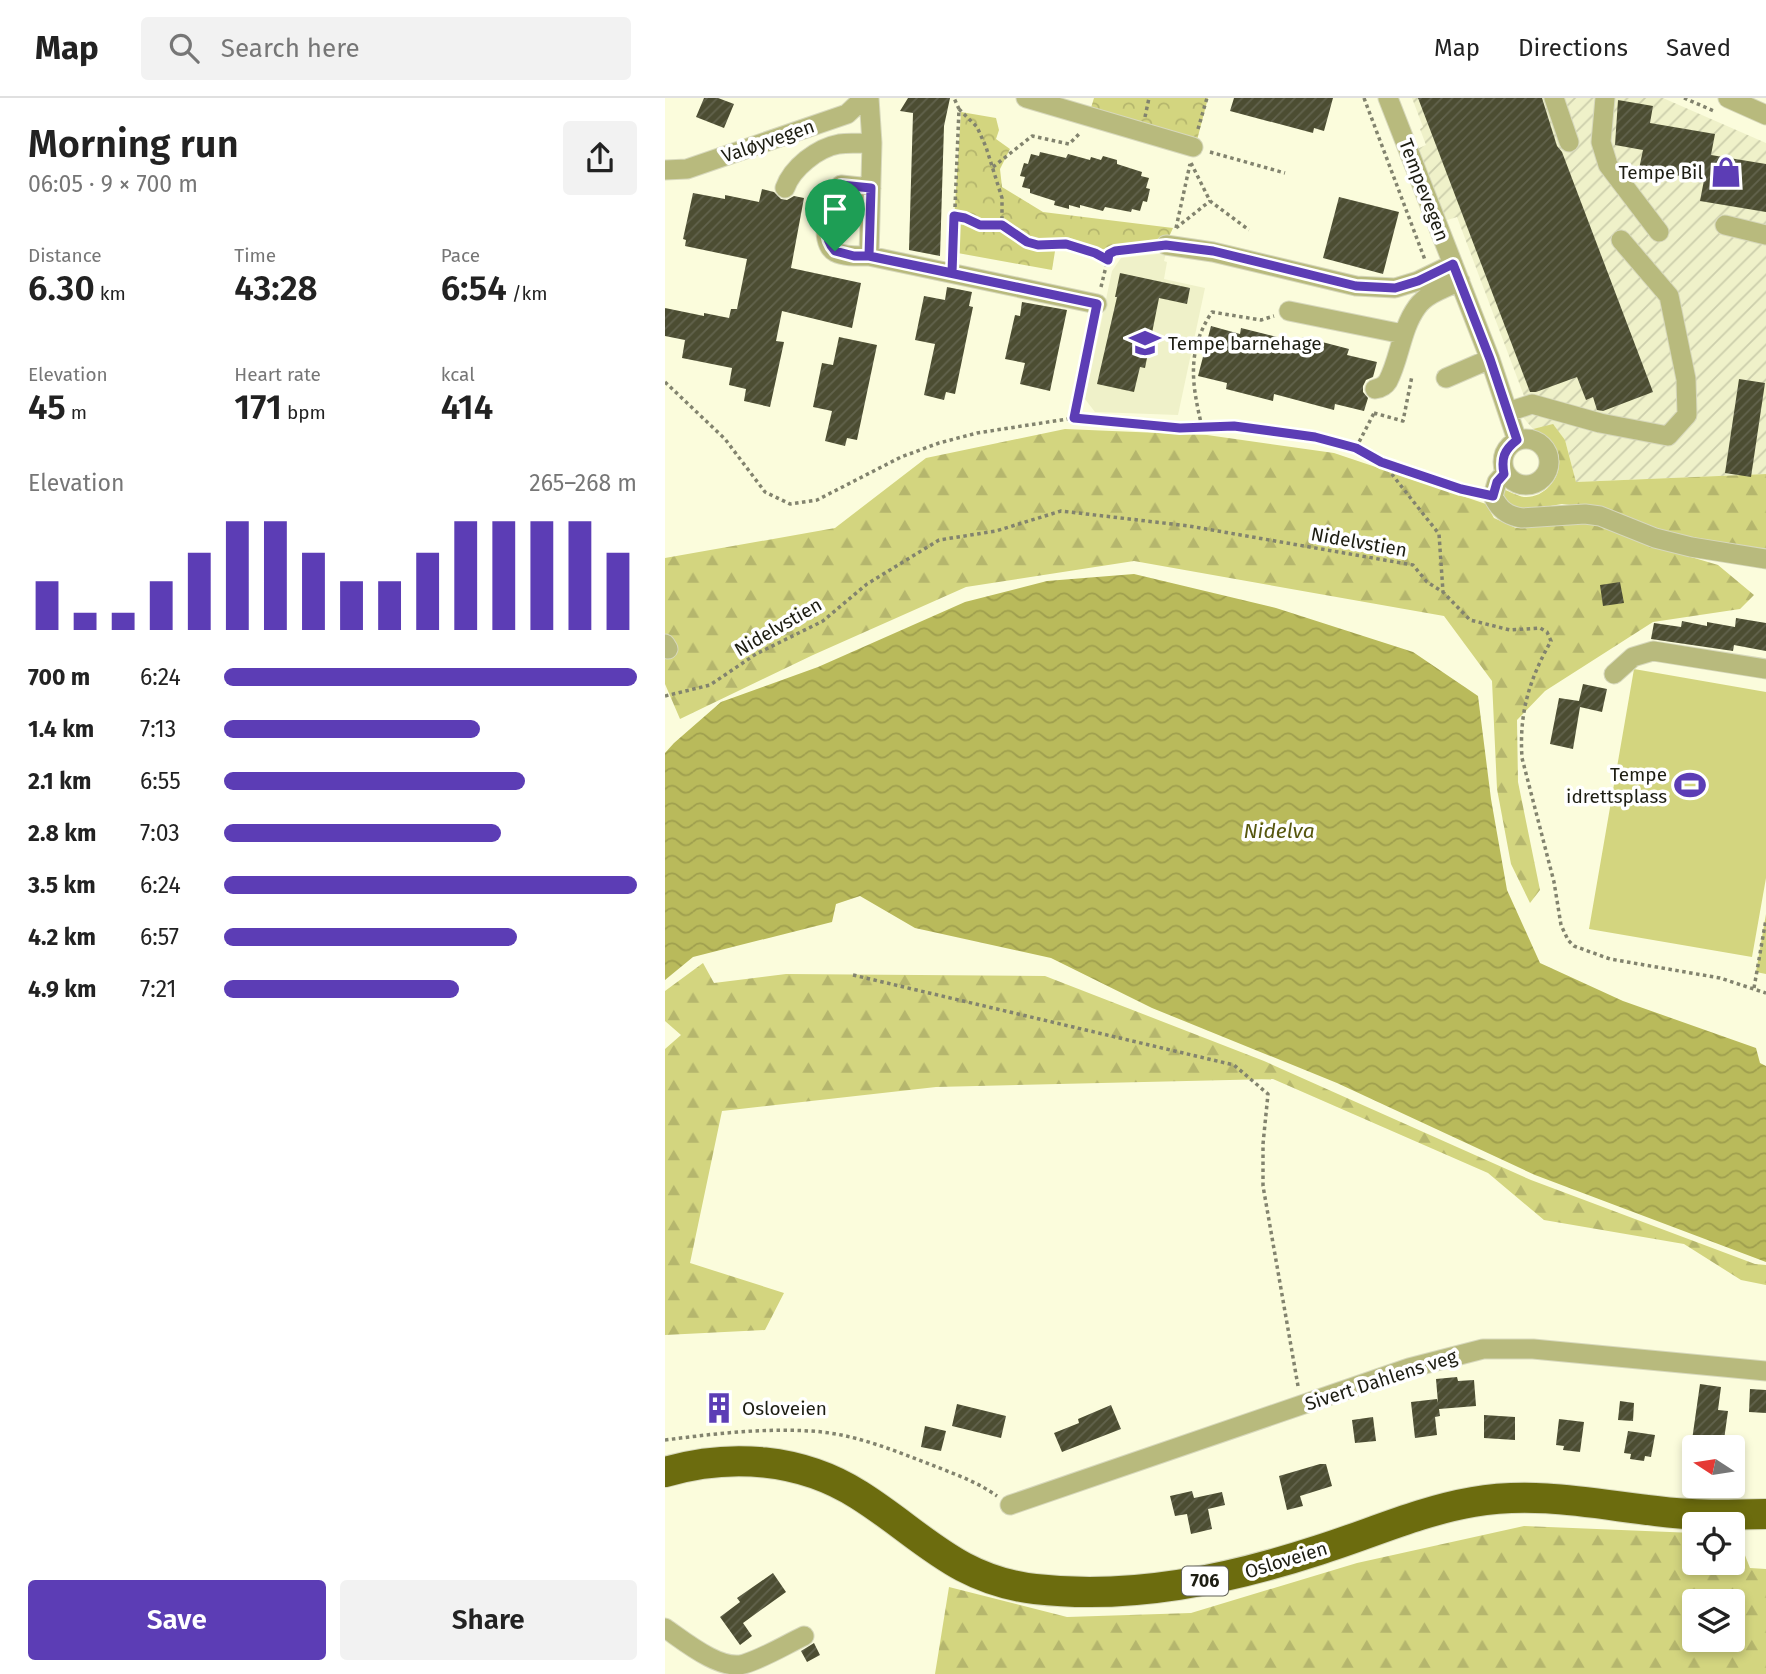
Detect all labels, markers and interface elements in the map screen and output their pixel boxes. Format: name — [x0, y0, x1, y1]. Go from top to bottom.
search box — [141, 17, 631, 80]
text: Map — [35, 28, 99, 68]
icon: search — [165, 29, 203, 67]
text: Search here — [221, 33, 360, 64]
text: Map — [1434, 34, 1480, 62]
text: Directions — [1518, 34, 1628, 62]
text: Saved — [1666, 34, 1731, 62]
street label: Valøyvegen — [719, 114, 817, 168]
text: Morning run — [28, 121, 239, 167]
button: share — [563, 121, 637, 195]
street label: Tempevegen — [1394, 136, 1454, 244]
shop icon: Tempe Bil — [1709, 155, 1743, 189]
place label: Tempe Bil — [1618, 161, 1703, 184]
text: 06:05 · 9 × 700 m — [28, 170, 198, 198]
pin — [805, 179, 865, 251]
icon: arrive — [816, 190, 854, 228]
text: Distance — [28, 244, 102, 267]
text: Time — [234, 244, 276, 267]
text: Pace — [441, 244, 480, 267]
text: 6.30 — [28, 267, 95, 309]
text: 43:28 — [234, 267, 318, 309]
text: 6:54 — [441, 267, 507, 309]
text: km — [95, 282, 126, 305]
text: /km — [507, 282, 548, 305]
school or university icon: Tempe barnehage — [1128, 326, 1162, 360]
place label: Tempe barnehage — [1168, 332, 1322, 355]
text: Elevation — [28, 363, 108, 386]
text: Heart rate — [234, 363, 321, 386]
text: kcal — [441, 363, 475, 386]
text: 45 — [28, 386, 66, 428]
text: 171 — [234, 386, 282, 428]
text: 414 — [441, 386, 493, 428]
text: m — [66, 401, 87, 424]
text: bpm — [282, 401, 326, 424]
text: Elevation — [28, 469, 124, 497]
text: 265–268 m — [529, 469, 637, 497]
street label: Nidelvstien — [1309, 522, 1409, 562]
street label: Nidelvstien — [730, 593, 826, 661]
text: 700 m — [28, 663, 90, 691]
text: 6:24 — [140, 663, 181, 691]
text: 1.4 km — [28, 715, 94, 743]
text: 7:13 — [140, 715, 176, 743]
place label: Tempe idrettsplass — [1566, 763, 1667, 808]
text: 2.1 km — [28, 767, 91, 795]
text: 6:55 — [140, 767, 181, 795]
sports icon: Tempe idrettsplass — [1673, 768, 1707, 802]
water label: Nidelva — [1243, 818, 1315, 844]
text: 2.8 km — [28, 819, 96, 847]
text: 7:03 — [140, 819, 180, 847]
text: 3.5 km — [28, 871, 96, 899]
text: 6:24 — [140, 871, 181, 899]
text: 4.2 km — [28, 923, 96, 951]
text: 6:57 — [140, 923, 179, 951]
text: 4.9 km — [28, 975, 96, 1003]
text: 7:21 — [140, 975, 177, 1003]
street label: Sivert Dahlens veg — [1302, 1345, 1460, 1415]
building icon: Osloveien — [702, 1391, 736, 1425]
place label: Osloveien — [742, 1397, 827, 1420]
north arrow — [1682, 1435, 1745, 1498]
map controls — [1682, 1435, 1745, 1652]
button: locate — [1682, 1512, 1745, 1575]
street label: Osloveien — [1242, 1537, 1330, 1583]
road number: 706 — [1182, 1566, 1228, 1596]
button: Save — [28, 1580, 326, 1660]
button: Share — [340, 1580, 637, 1660]
button: layers — [1682, 1589, 1745, 1652]

